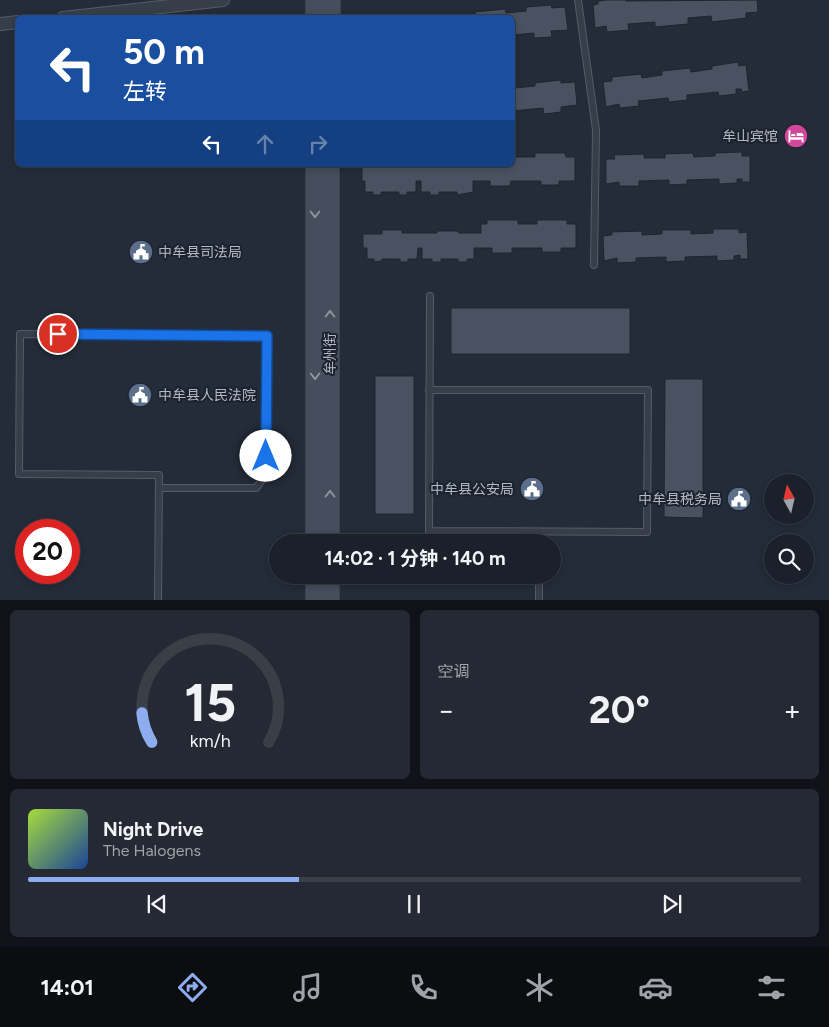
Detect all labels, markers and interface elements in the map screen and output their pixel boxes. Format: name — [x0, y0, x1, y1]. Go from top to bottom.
text: 50 m — [123, 31, 205, 73]
icon: left — [40, 35, 105, 100]
text: 左转 — [123, 78, 167, 105]
hotel icon: 牟山宾馆 — [783, 123, 809, 149]
place label: 牟山宾馆 — [722, 128, 778, 145]
icon: left — [198, 130, 226, 158]
icon: ahead — [251, 130, 279, 158]
icon: right — [304, 130, 332, 158]
one-way arrow — [310, 210, 320, 218]
public building icon: 中牟县司法局 — [128, 239, 154, 265]
place label: 中牟县司法局 — [158, 244, 242, 261]
one-way arrow — [325, 310, 335, 318]
pin — [37, 313, 79, 355]
icon: arrive — [44, 320, 72, 348]
street label: 牟州街 — [322, 333, 339, 375]
one-way arrow — [310, 372, 320, 380]
public building icon: 中牟县人民法院 — [127, 382, 153, 408]
place label: 中牟县人民法院 — [158, 387, 256, 404]
position arrow — [239, 429, 291, 481]
north arrow — [764, 474, 814, 524]
map controls — [764, 474, 814, 584]
public building icon: 中牟县公安局 — [519, 476, 545, 502]
place label: 中牟县公安局 — [430, 481, 514, 498]
public building icon: 中牟县税务局 — [726, 486, 752, 512]
one-way arrow — [325, 490, 335, 498]
place label: 中牟县税务局 — [638, 491, 722, 508]
speed limit sign: 20 — [15, 519, 80, 584]
button: search — [764, 534, 814, 584]
text: 14:02 · 1 分钟 · 140 m — [324, 547, 506, 570]
text: 空调 — [438, 662, 470, 681]
text: 15 — [184, 672, 236, 734]
text: 20° — [589, 687, 650, 733]
text: − — [438, 693, 455, 727]
text: + — [784, 693, 801, 727]
text: km/h — [189, 730, 230, 751]
text: Night Drive — [103, 818, 203, 841]
text: The Halogens — [103, 841, 201, 860]
icon: previous — [143, 890, 171, 918]
icon: pause — [400, 890, 428, 918]
icon: next — [658, 890, 686, 918]
icon: directions — [175, 970, 210, 1005]
icon: music — [290, 970, 325, 1005]
icon: phone — [406, 970, 441, 1005]
icon: climate — [522, 970, 557, 1005]
icon: car — [638, 970, 673, 1005]
icon: filters — [754, 970, 789, 1005]
text: 14:01 — [40, 974, 94, 1001]

